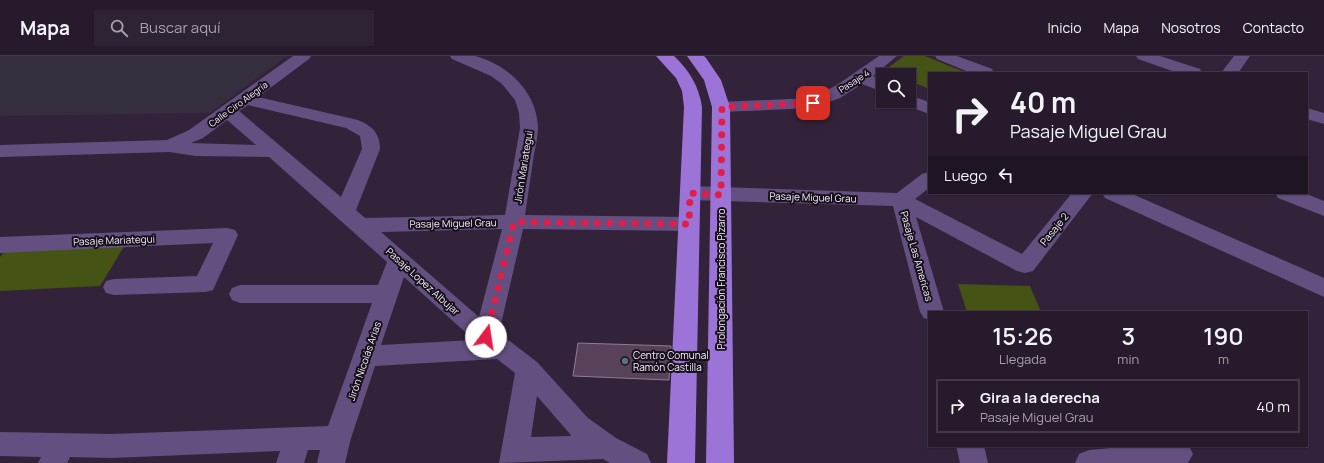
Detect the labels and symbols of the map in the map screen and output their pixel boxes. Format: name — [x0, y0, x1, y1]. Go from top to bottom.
street label: Pasaje 4 — [836, 66, 872, 96]
street label: Calle Ciro Alegría — [206, 78, 270, 130]
pin — [796, 86, 830, 120]
street label: Jirón Mariategui — [510, 130, 536, 204]
street label: Pasaje Miguel Grau — [769, 188, 857, 206]
street label: Prolongación Francisco Pizarro — [714, 209, 728, 349]
street label: Pasaje Las Americas — [897, 209, 937, 303]
street label: Pasaje 2 — [1037, 210, 1072, 248]
street label: Pasaje Miguel Grau — [409, 215, 497, 231]
street label: Pasaje Mariategui — [73, 232, 155, 248]
street label: Pasaje Lopez Albujar — [383, 244, 463, 318]
position arrow — [465, 316, 507, 358]
street label: Jirón Nicolás Arias — [344, 319, 384, 403]
place label: Centro Comunal Ramón Castilla — [633, 348, 709, 374]
marker: Centro Comunal Ramón Castilla — [620, 356, 630, 366]

